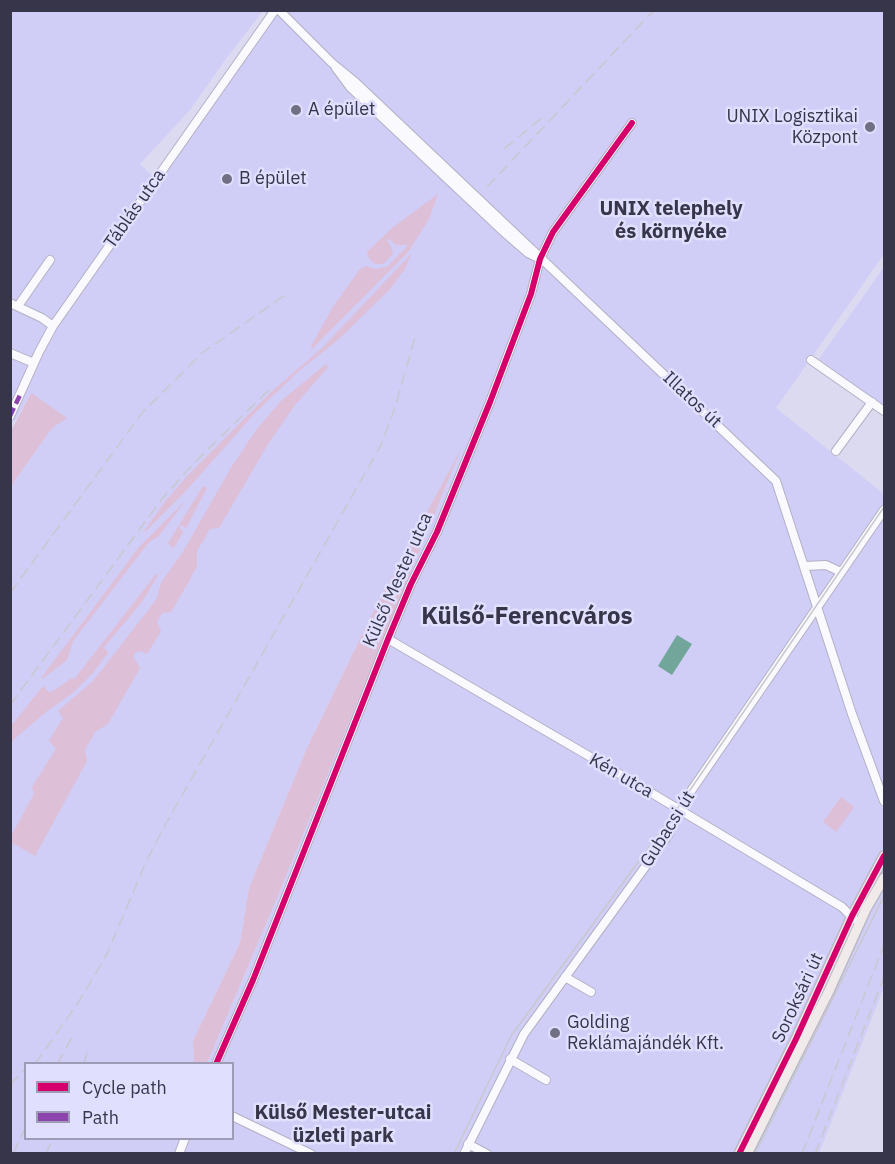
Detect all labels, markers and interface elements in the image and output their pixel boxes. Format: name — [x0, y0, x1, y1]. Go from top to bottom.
place label: A épület — [308, 99, 375, 121]
marker: A épület — [289, 103, 303, 117]
place label: UNIX Logisztikai Központ — [726, 106, 858, 148]
marker: UNIX Logisztikai Központ — [863, 120, 877, 134]
street label: Táblás utca — [100, 165, 170, 253]
place label: B épület — [239, 168, 307, 190]
marker: B épület — [220, 172, 234, 186]
district label: UNIX telephely és környéke — [599, 197, 743, 244]
street label: Illatos út — [658, 367, 726, 433]
street label: Külső Mester utca — [359, 510, 437, 650]
district label: Külső-Ferencváros — [421, 603, 633, 631]
street label: Kén utca — [585, 749, 657, 803]
street label: Gubacsi út — [636, 787, 700, 871]
street label: Soroksári út — [768, 950, 828, 1046]
place label: Golding Reklámajándék Kft. — [567, 1012, 724, 1054]
marker: Golding Reklámajándék Kft. — [548, 1026, 562, 1040]
legend — [24, 1062, 234, 1140]
text: Cycle path — [82, 1076, 167, 1099]
district label: Külső Mester-utcai üzleti park — [254, 1101, 432, 1148]
text: Path — [82, 1106, 119, 1129]

